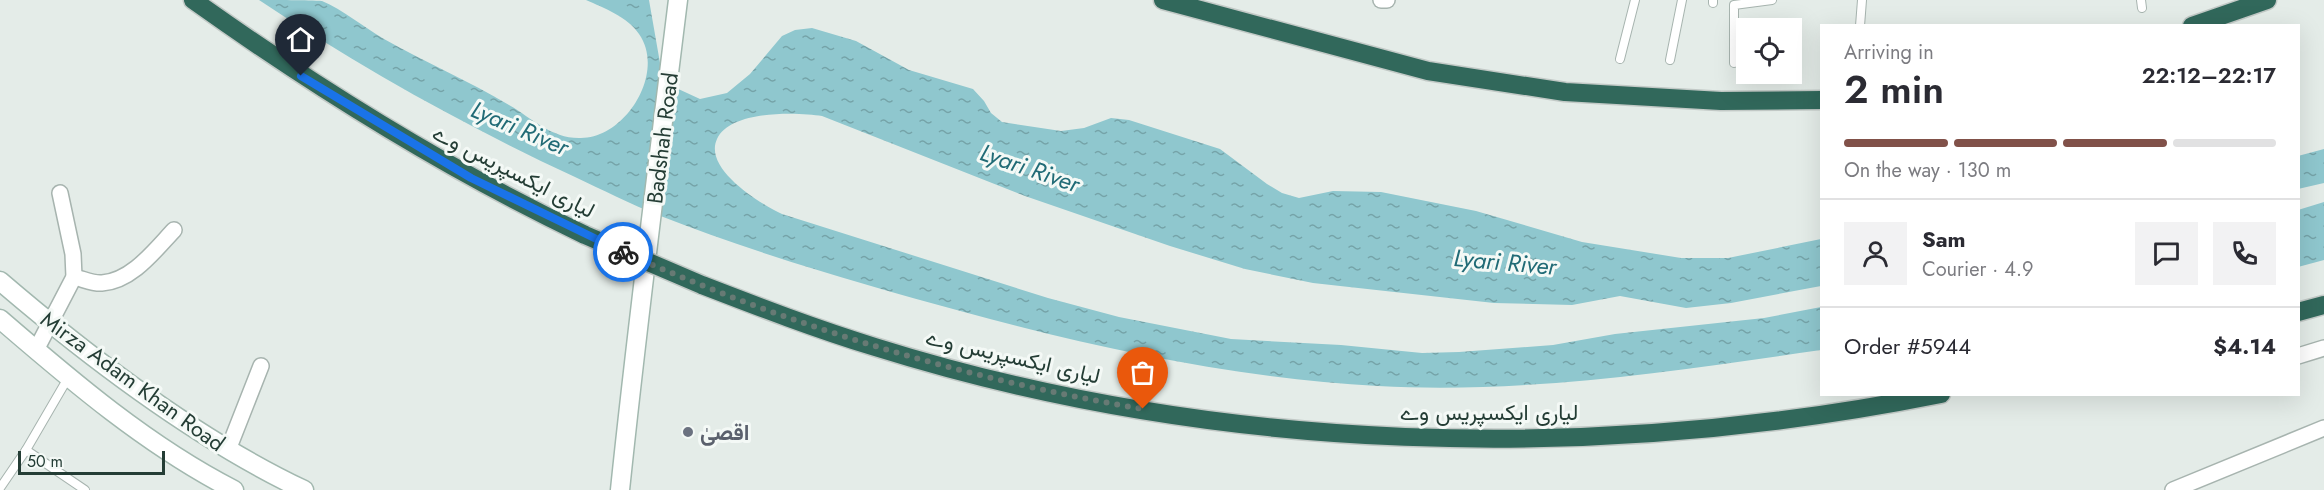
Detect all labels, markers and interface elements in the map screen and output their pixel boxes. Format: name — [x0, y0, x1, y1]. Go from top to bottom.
pin — [275, 14, 326, 76]
map controls — [1736, 18, 1802, 84]
button: locate — [1736, 18, 1802, 84]
icon: home — [284, 23, 317, 56]
text: Arriving in — [1844, 38, 1934, 67]
text: 22:12–22:17 — [2142, 59, 2276, 91]
text: 2 min — [1844, 61, 1944, 118]
street label: Badshah Road — [638, 71, 686, 205]
water label: Lyari River — [466, 92, 576, 165]
street label: لیاری ایکسپریس وے — [427, 116, 601, 226]
water label: Lyari River — [976, 135, 1086, 202]
text: On the way · 130 m — [1844, 156, 2011, 185]
courier — [593, 222, 653, 282]
button: person — [1844, 222, 1907, 285]
button: chat — [2135, 222, 2198, 285]
button: phone — [2213, 222, 2276, 285]
text: Sam — [1922, 223, 1966, 255]
icon: bike — [607, 236, 640, 269]
water label: Lyari River — [1452, 240, 1560, 284]
text: Courier · 4.9 — [1922, 255, 2034, 284]
street label: Mirza Adam Khan Road — [34, 303, 232, 459]
street label: لیاری ایکسپریس وے — [922, 320, 1104, 392]
text: Order #5944 — [1844, 330, 1971, 362]
text: $4.14 — [2213, 330, 2276, 362]
pin — [1117, 347, 1168, 409]
icon: bag — [1126, 356, 1159, 389]
street label: لیاری ایکسپریس وے — [1400, 396, 1578, 428]
place label: اقصیٰ — [700, 416, 749, 448]
marker: اقصیٰ — [681, 425, 695, 439]
scale bar — [18, 448, 165, 476]
text: 50 m — [27, 450, 63, 473]

